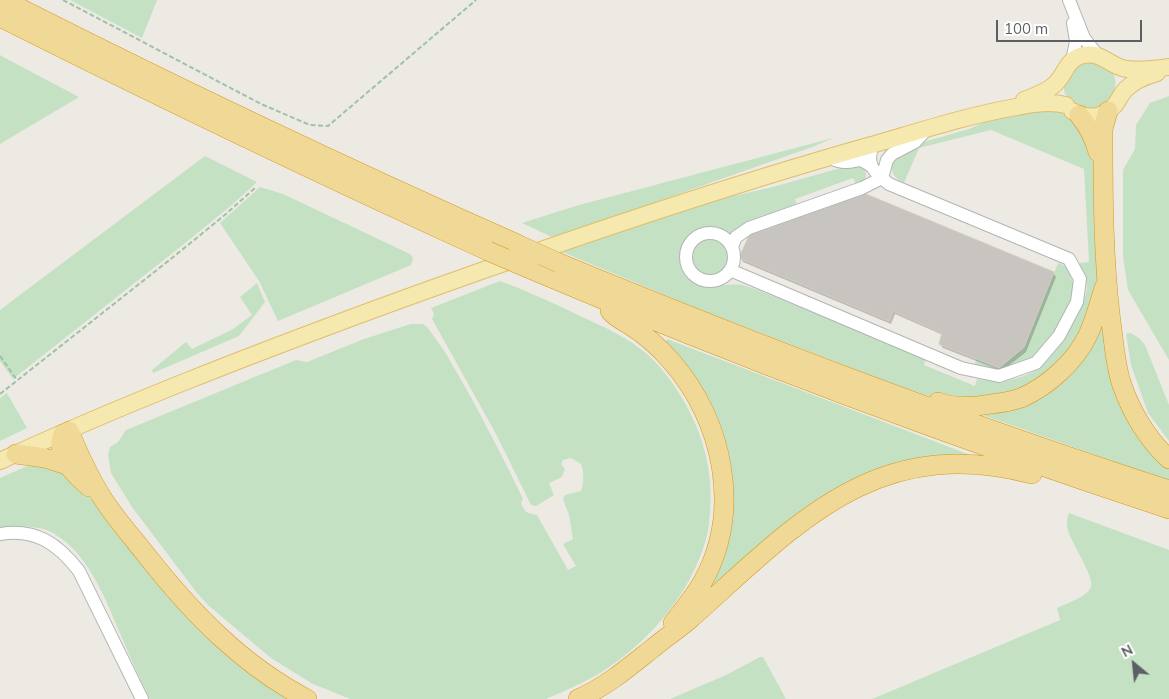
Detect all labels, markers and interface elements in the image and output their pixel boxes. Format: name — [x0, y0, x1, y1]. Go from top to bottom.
scale bar — [999, 10, 1145, 42]
text: 100 m — [1004, 19, 1048, 38]
north arrow — [1109, 639, 1159, 689]
text: N — [1118, 640, 1136, 661]

